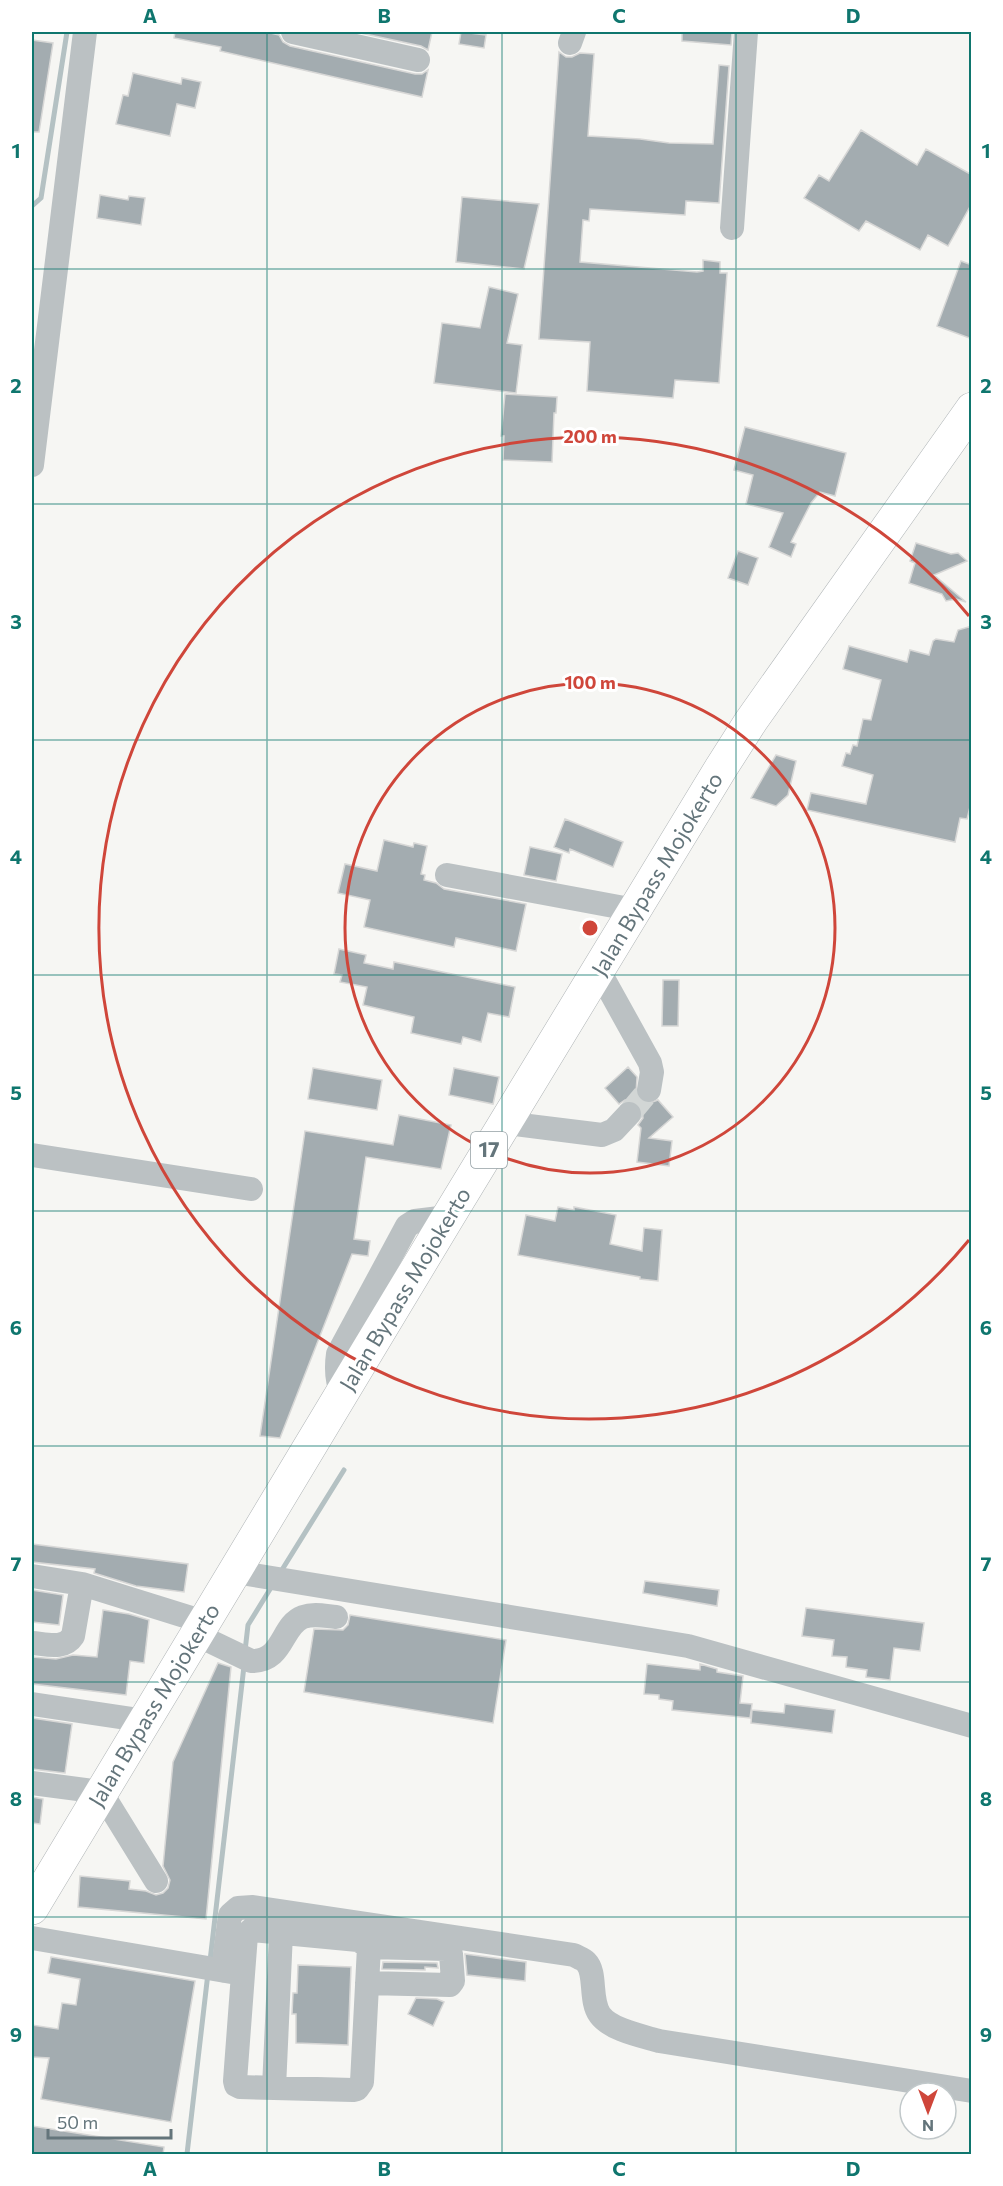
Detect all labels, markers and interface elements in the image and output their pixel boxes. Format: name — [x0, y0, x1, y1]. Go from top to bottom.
text: A — [143, 3, 157, 27]
text: B — [377, 3, 391, 27]
text: C — [612, 3, 626, 27]
text: D — [846, 3, 860, 27]
text: 1 — [11, 138, 21, 162]
text: 1 — [981, 138, 991, 162]
text: 2 — [10, 373, 22, 397]
text: 2 — [980, 373, 992, 397]
text: 200 m — [563, 425, 617, 447]
text: 3 — [10, 609, 22, 633]
text: 3 — [980, 609, 992, 633]
text: 100 m — [564, 671, 616, 693]
street label: Jalan Bypass Mojokerto — [585, 767, 728, 980]
text: 4 — [10, 844, 22, 868]
text: 4 — [980, 844, 992, 868]
centre of rings — [580, 918, 600, 938]
text: 5 — [10, 1080, 22, 1104]
text: 5 — [980, 1080, 992, 1104]
road number: 17 — [471, 1132, 507, 1168]
street label: Jalan Bypass Mojokerto — [333, 1182, 476, 1395]
text: 6 — [10, 1315, 22, 1339]
text: 6 — [980, 1315, 992, 1339]
text: 7 — [11, 1551, 22, 1575]
text: 7 — [981, 1551, 992, 1575]
street label: Jalan Bypass Mojokerto — [82, 1598, 225, 1811]
text: 8 — [10, 1786, 22, 1810]
text: 8 — [980, 1786, 992, 1810]
text: 9 — [10, 2022, 22, 2046]
text: 9 — [980, 2022, 992, 2046]
north arrow — [898, 2081, 958, 2141]
scale bar — [48, 2102, 171, 2140]
text: 50 m — [57, 2111, 98, 2133]
text: N — [922, 2117, 934, 2136]
text: A — [143, 2156, 157, 2180]
text: B — [377, 2156, 391, 2180]
text: C — [612, 2156, 626, 2180]
text: D — [846, 2156, 860, 2180]

